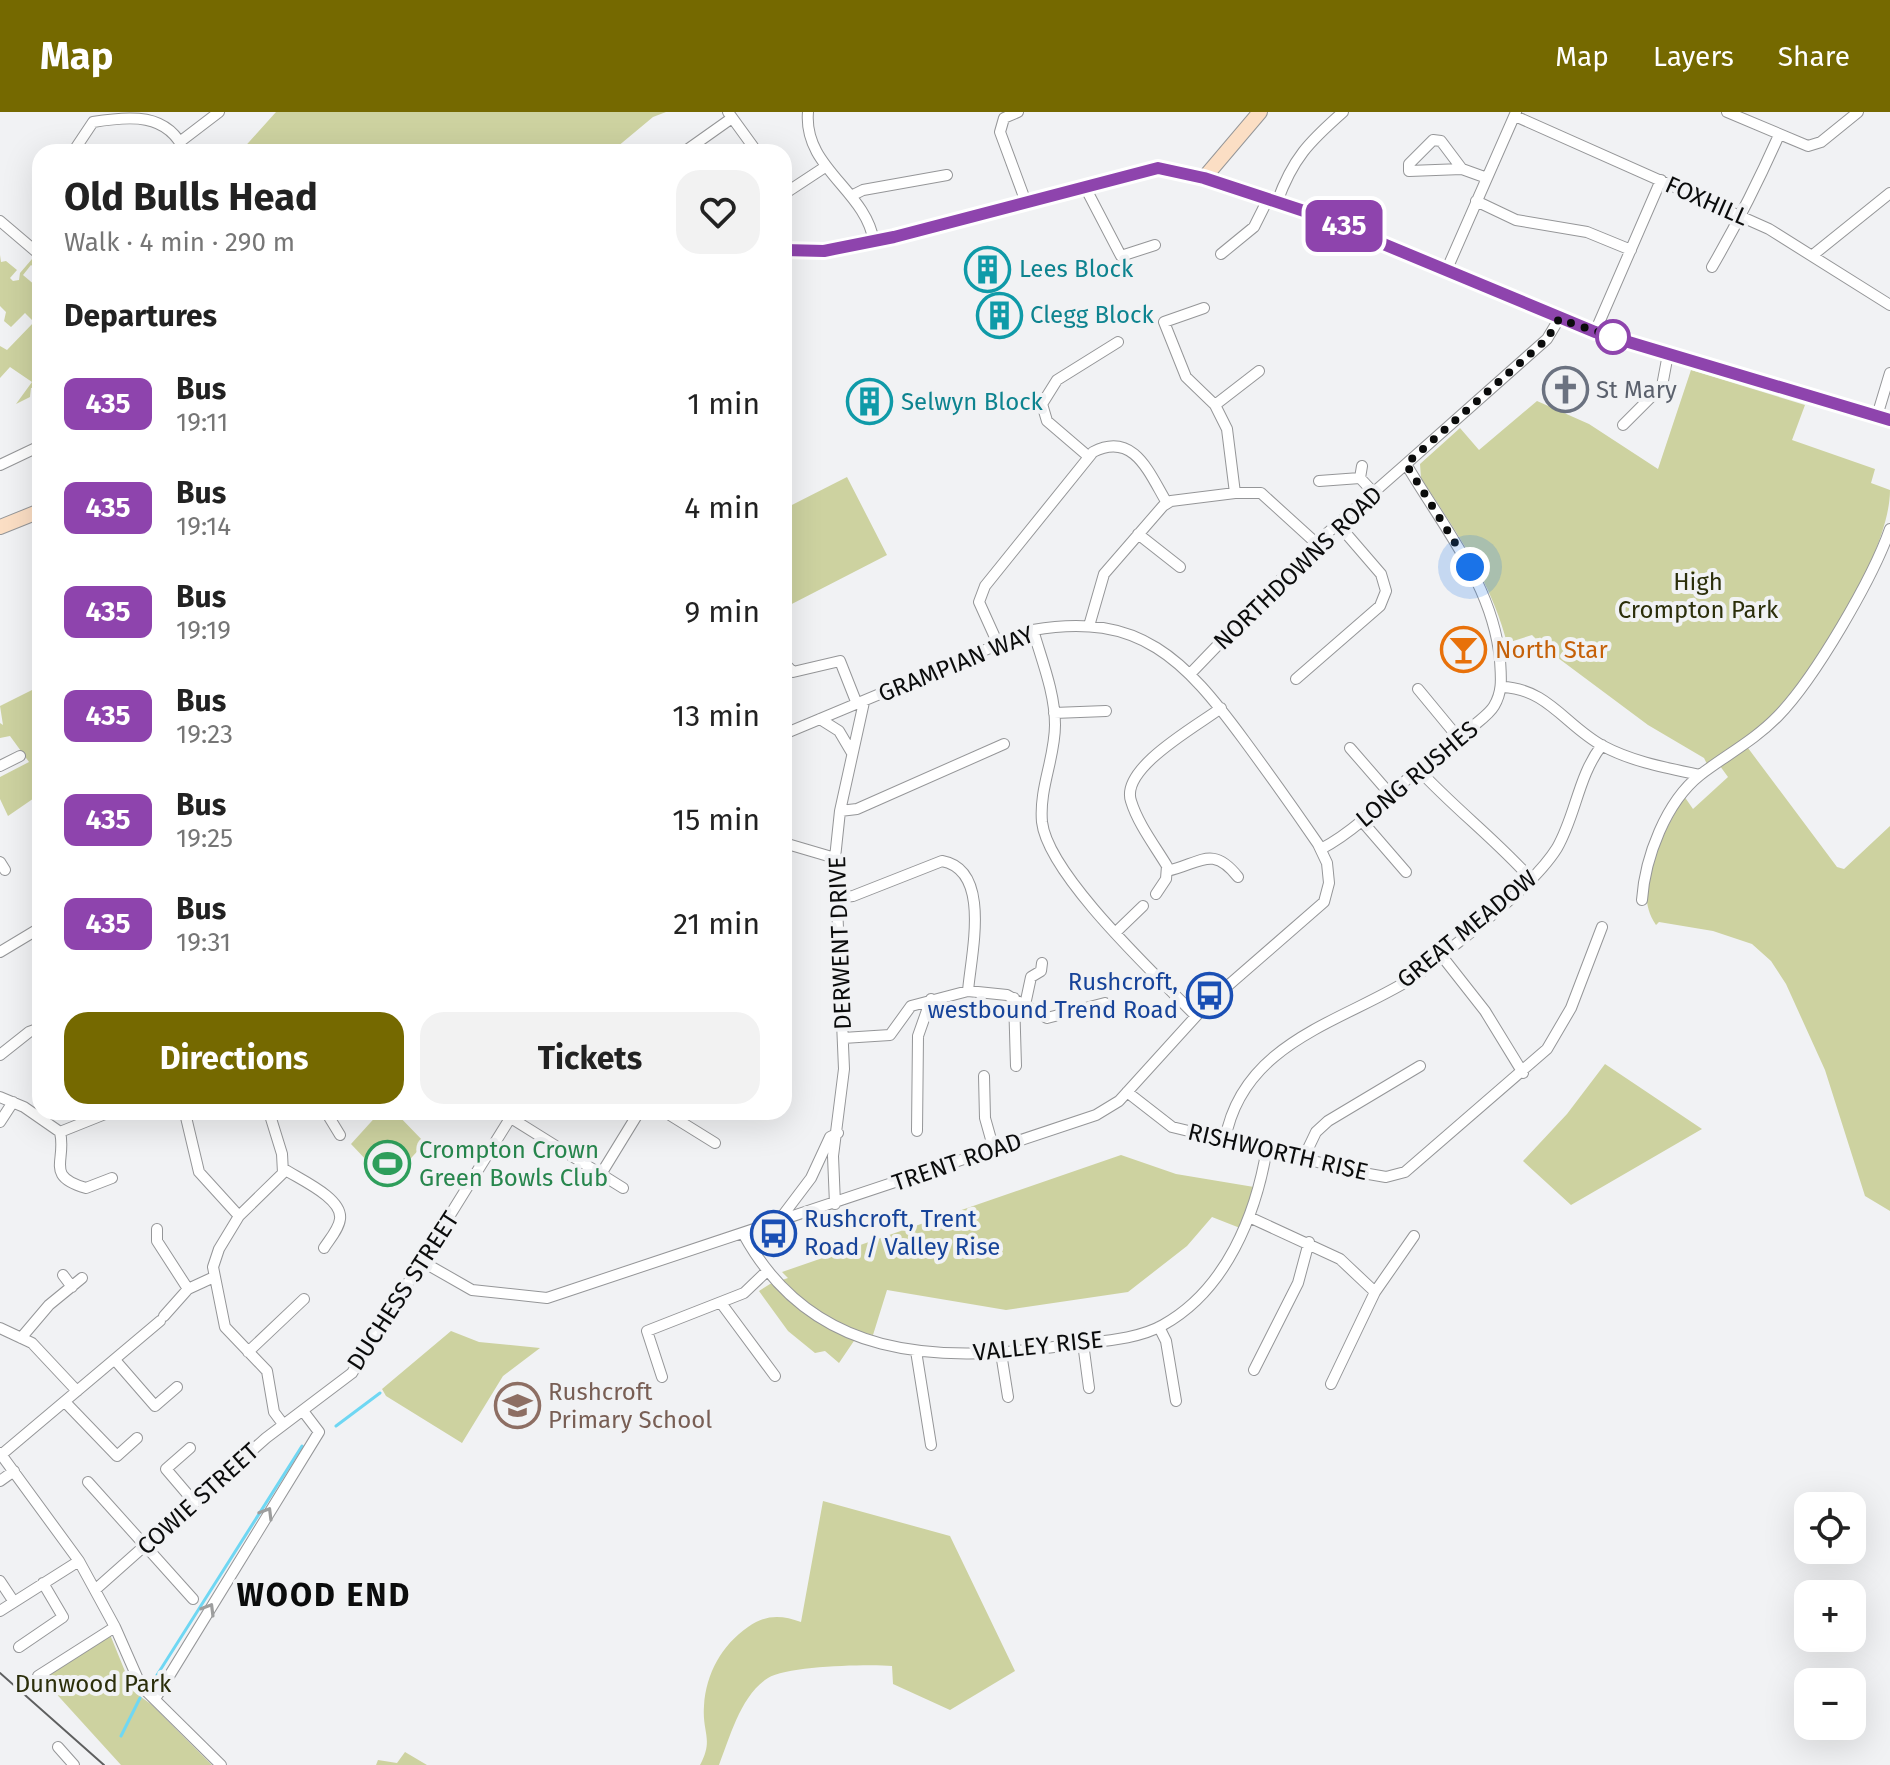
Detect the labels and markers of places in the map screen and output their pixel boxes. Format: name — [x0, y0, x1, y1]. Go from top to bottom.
building icon: Lees Block — [964, 245, 1012, 293]
place label: Lees Block — [1019, 255, 1134, 283]
building icon: Clegg Block — [975, 291, 1023, 339]
place label: Clegg Block — [1030, 301, 1155, 329]
unlabelled marker — [1596, 320, 1630, 354]
church icon: St Mary — [1541, 366, 1589, 414]
place label: St Mary — [1596, 376, 1677, 404]
building icon: Selwyn Block — [846, 378, 894, 426]
place label: Selwyn Block — [901, 388, 1044, 416]
bar icon: North Star — [1440, 626, 1488, 674]
place label: North Star — [1495, 636, 1608, 664]
place label: Rushcroft, westbound Trend Road — [927, 968, 1178, 1024]
bus stop icon: Rushcroft, westbound Trend Road — [1185, 972, 1233, 1020]
place label: Crompton Crown Green Bowls Club — [419, 1136, 608, 1192]
sports icon: Crompton Crown Green Bowls Club — [364, 1140, 412, 1188]
place label: Rushcroft, Trent Road / Valley Rise — [804, 1205, 1000, 1261]
bus stop icon: Rushcroft, Trent Road / Valley Rise — [749, 1209, 797, 1257]
place label: Rushcroft Primary School — [548, 1378, 712, 1434]
school or university icon: Rushcroft Primary School — [493, 1382, 541, 1430]

